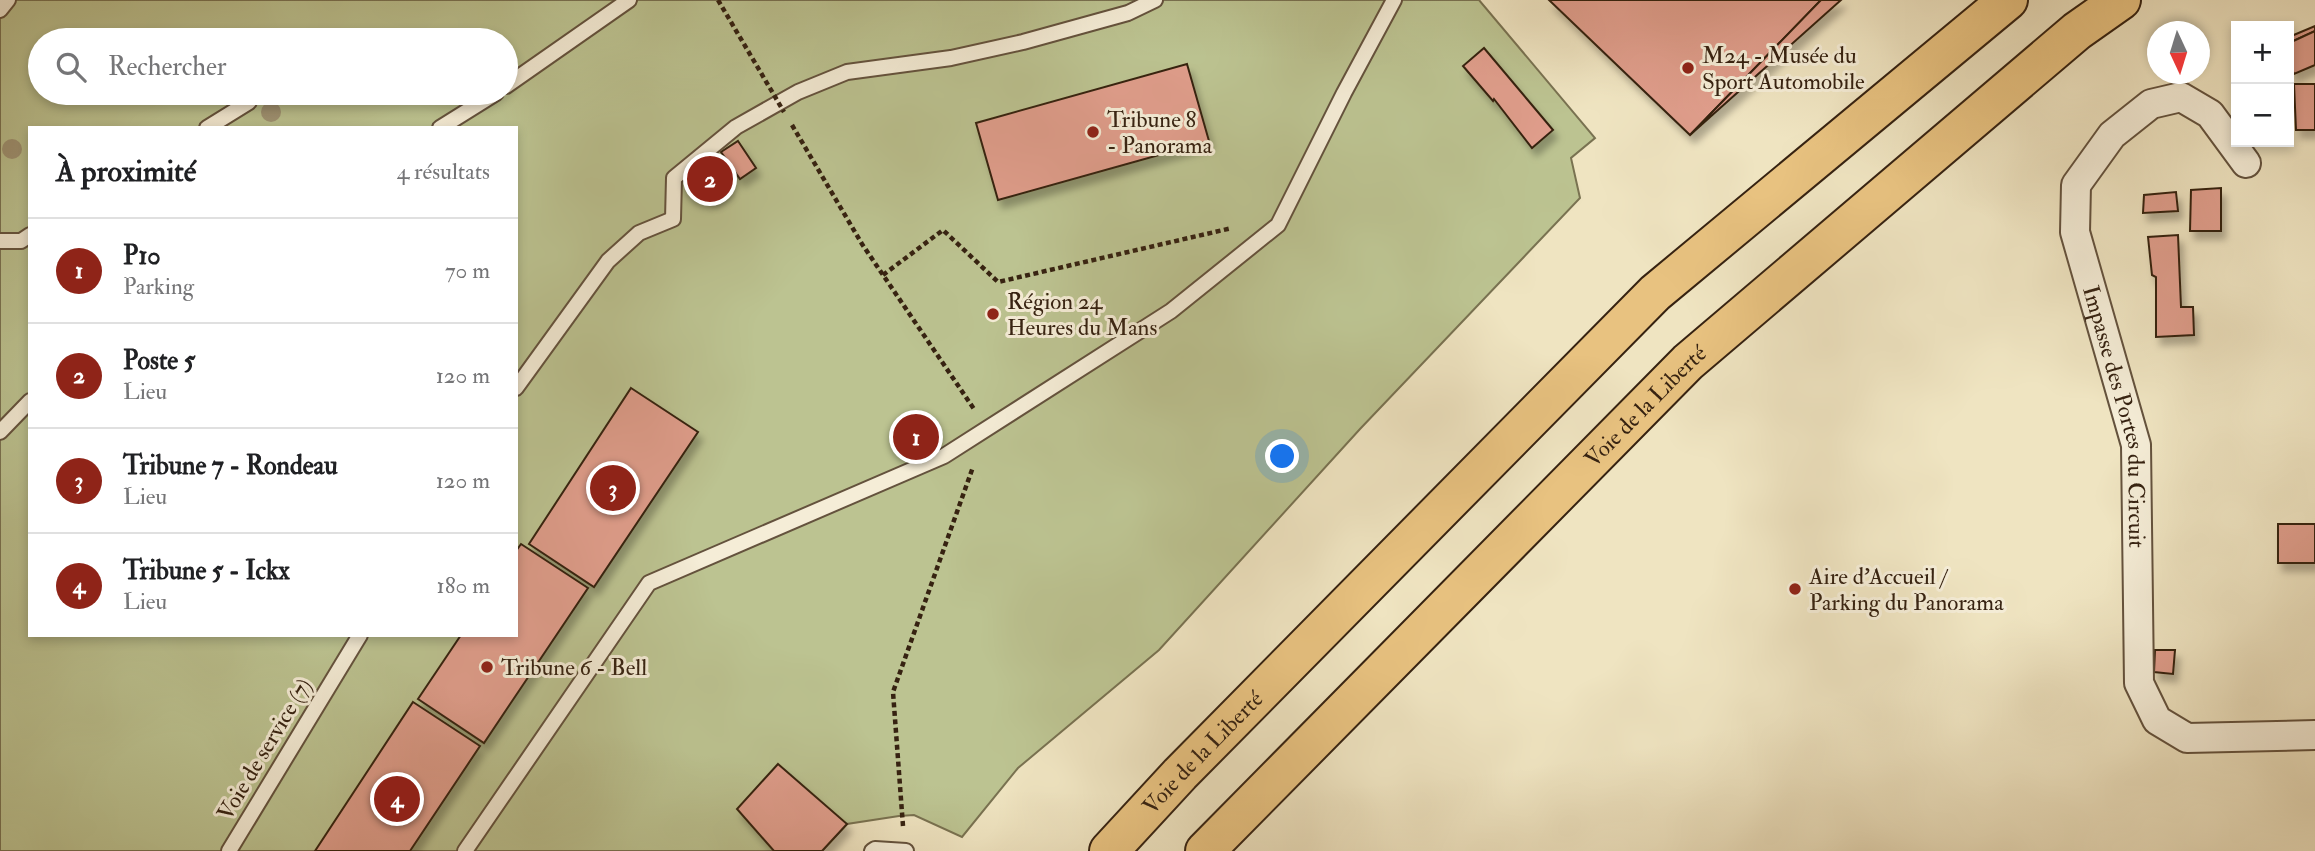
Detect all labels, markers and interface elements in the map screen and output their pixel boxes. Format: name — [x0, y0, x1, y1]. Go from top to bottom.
north arrow — [2147, 21, 2210, 84]
map controls — [2231, 21, 2294, 147]
button: + — [2231, 21, 2294, 84]
search box — [28, 28, 518, 105]
place label: M24 - Musée du Sport Automobile — [1702, 41, 1865, 97]
icon: search — [52, 48, 90, 86]
text: Rechercher — [108, 51, 227, 83]
marker: M24 - Musée du Sport Automobile — [1680, 60, 1696, 76]
button: − — [2231, 84, 2294, 147]
place label: Tribune 8 - Panorama — [1107, 105, 1213, 160]
marker: Tribune 8 - Panorama — [1085, 124, 1101, 140]
text: À proximité — [56, 153, 196, 190]
pin: 2 — [687, 153, 733, 205]
text: 4 résultats — [397, 157, 490, 186]
text: P10 — [123, 240, 161, 272]
text: 1 — [75, 256, 83, 285]
text: 70 m — [445, 256, 490, 285]
text: Parking — [123, 272, 194, 301]
street label: Impasse des Portes du Circuit — [2076, 282, 2151, 548]
place label: Région 24 Heures du Mans — [1007, 287, 1157, 342]
marker: Région 24 Heures du Mans — [985, 306, 1001, 322]
street label: Voie de la Liberté — [1578, 339, 1713, 474]
text: Poste 5 — [123, 345, 195, 377]
text: 2 — [73, 361, 85, 390]
text: 120 m — [436, 361, 490, 390]
text: Lieu — [123, 377, 167, 406]
pin: 1 — [893, 411, 939, 463]
your location — [1265, 439, 1299, 473]
text: Tribune 7 - Rondeau — [123, 450, 338, 482]
pin: 3 — [590, 462, 636, 514]
text: 3 — [75, 466, 83, 495]
text: 120 m — [436, 466, 490, 495]
text: Lieu — [123, 482, 167, 511]
text: Tribune 5 - Ickx — [123, 555, 290, 587]
place label: Aire d'Accueil / Parking du Panorama — [1808, 562, 2004, 617]
text: 4 — [73, 571, 85, 600]
text: 180 m — [437, 571, 490, 600]
marker: Aire d'Accueil / Parking du Panorama — [1787, 581, 1803, 597]
text: Lieu — [123, 587, 167, 616]
place label: Tribune 6 - Bell — [501, 653, 647, 682]
marker: Tribune 6 - Bell — [479, 659, 495, 675]
street label: Voie de service (7) — [211, 673, 318, 826]
street label: Voie de la Liberté — [1136, 684, 1270, 820]
pin: 4 — [374, 773, 420, 825]

